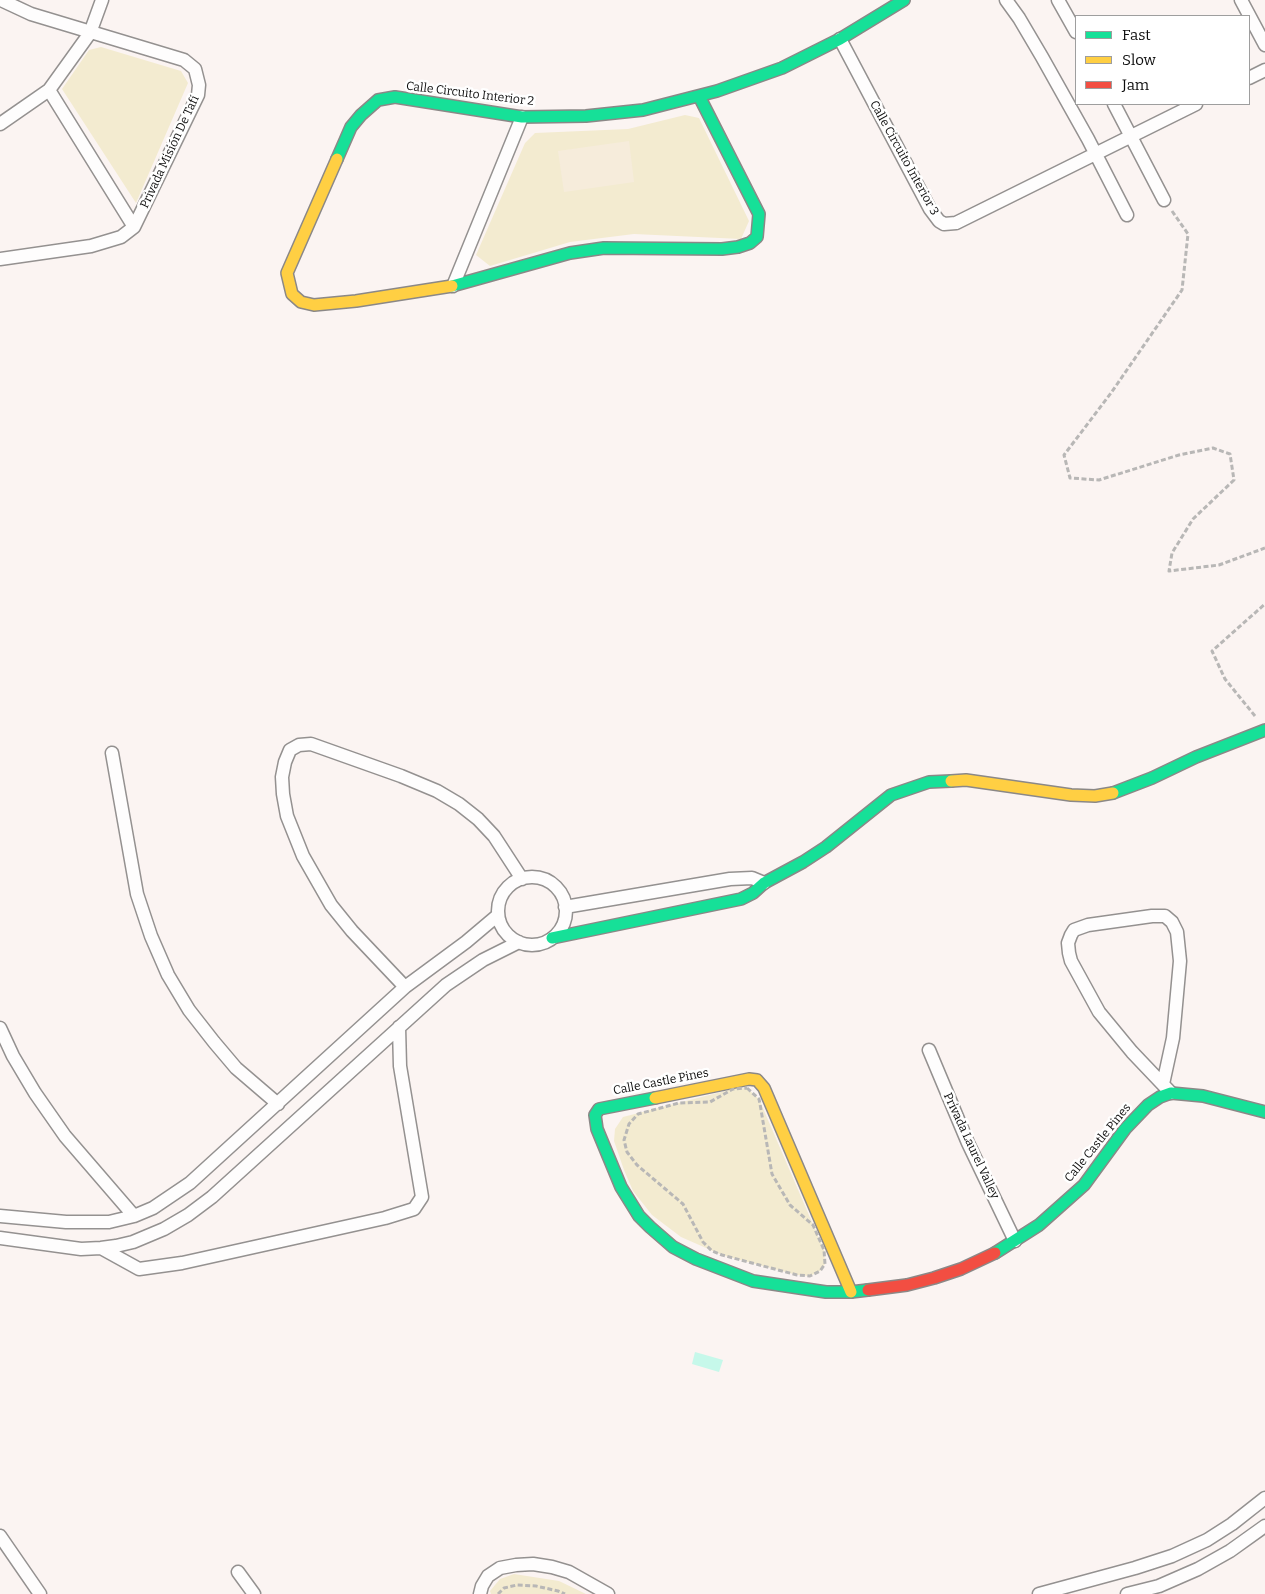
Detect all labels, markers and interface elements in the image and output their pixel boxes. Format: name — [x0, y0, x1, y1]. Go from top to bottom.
legend — [1075, 15, 1250, 105]
text: Fast — [1122, 26, 1151, 44]
text: Slow — [1122, 51, 1156, 69]
text: Jam — [1122, 76, 1149, 94]
street label: Calle Circuito Interior 2 — [405, 79, 535, 109]
street label: Privada Misión De Tafi — [138, 93, 202, 211]
street label: Calle Circuito Interior 3 — [866, 98, 942, 218]
street label: Calle Castle Pines — [612, 1066, 710, 1098]
street label: Privada Laurel Valley — [940, 1091, 1002, 1201]
street label: Calle Castle Pines — [1062, 1101, 1134, 1185]

